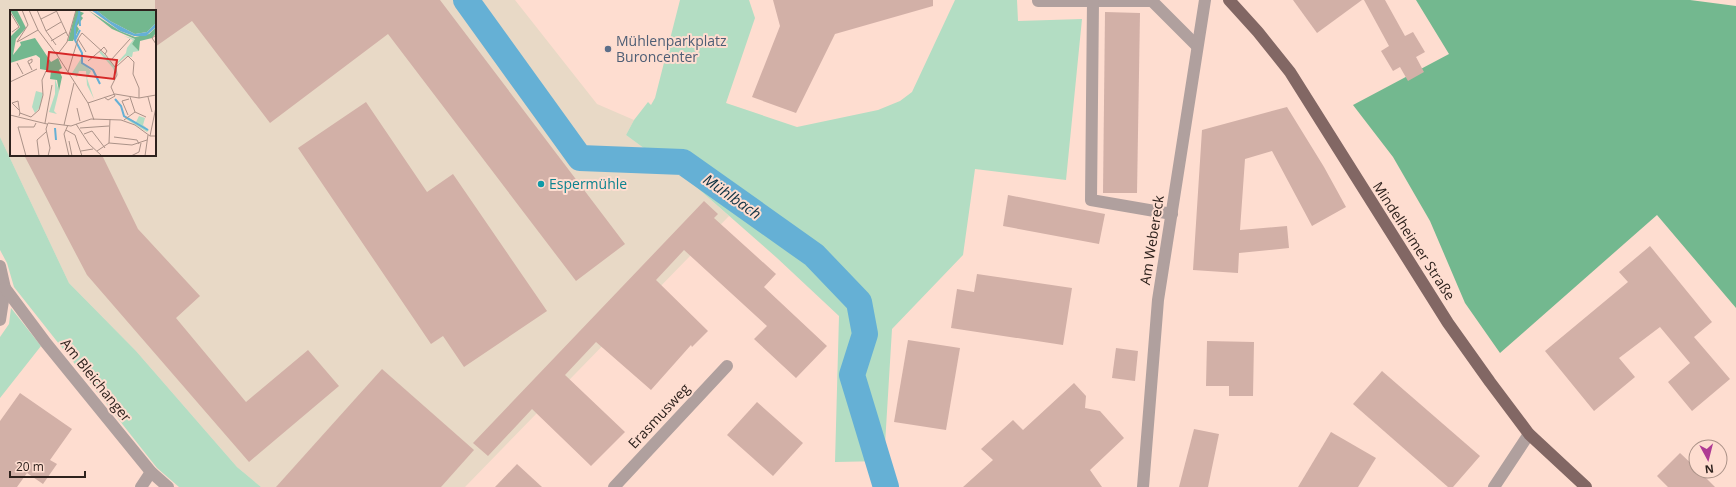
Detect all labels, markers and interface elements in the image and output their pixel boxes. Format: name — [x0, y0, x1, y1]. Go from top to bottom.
inset map — [10, 10, 156, 156]
place label: Mühlenparkplatz Buroncenter — [616, 31, 727, 66]
marker: Mühlenparkplatz Buroncenter — [603, 44, 613, 54]
water label: Mühlbach — [700, 169, 765, 223]
place label: Espermühle — [549, 174, 627, 193]
street label: Mindelheimer Straße — [1369, 178, 1460, 304]
marker: Espermühle — [536, 179, 546, 189]
street label: Am Webereck — [1135, 193, 1168, 286]
street label: Am Bleichanger — [57, 334, 136, 426]
street label: Erasmusweg — [624, 379, 694, 452]
north arrow — [1688, 439, 1728, 479]
scale bar — [10, 453, 85, 479]
text: 20 m — [16, 458, 44, 475]
text: N — [1704, 461, 1715, 477]

